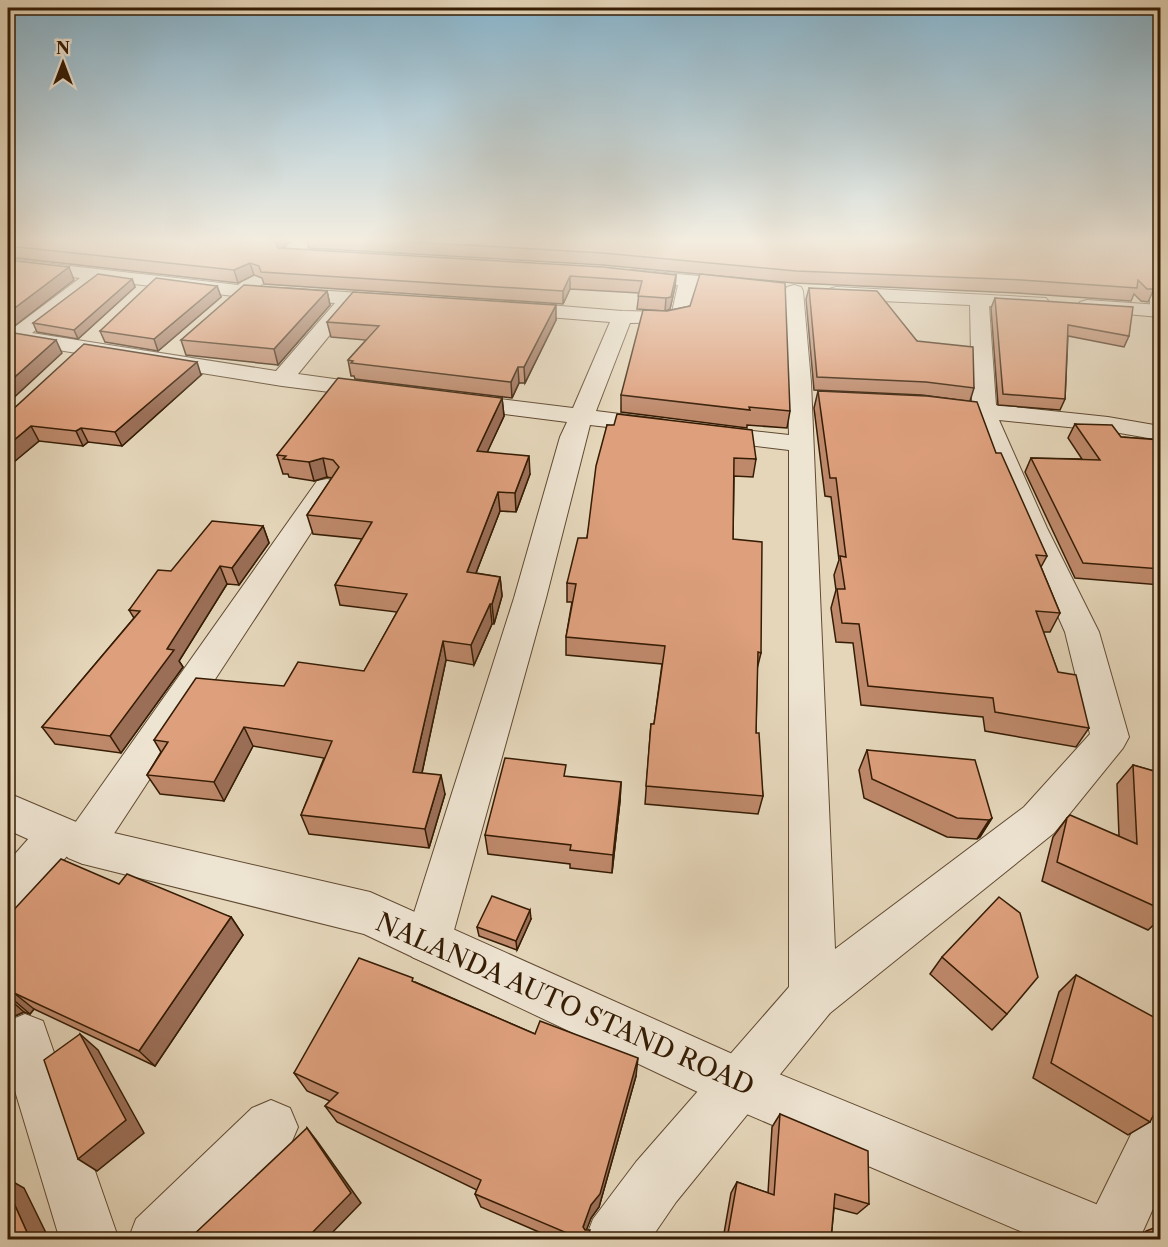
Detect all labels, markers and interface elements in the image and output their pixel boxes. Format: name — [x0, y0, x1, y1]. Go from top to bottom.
north arrow — [33, 33, 93, 93]
text: N — [56, 38, 70, 58]
street label: NALANDA AUTO STAND ROAD — [371, 906, 759, 1102]

